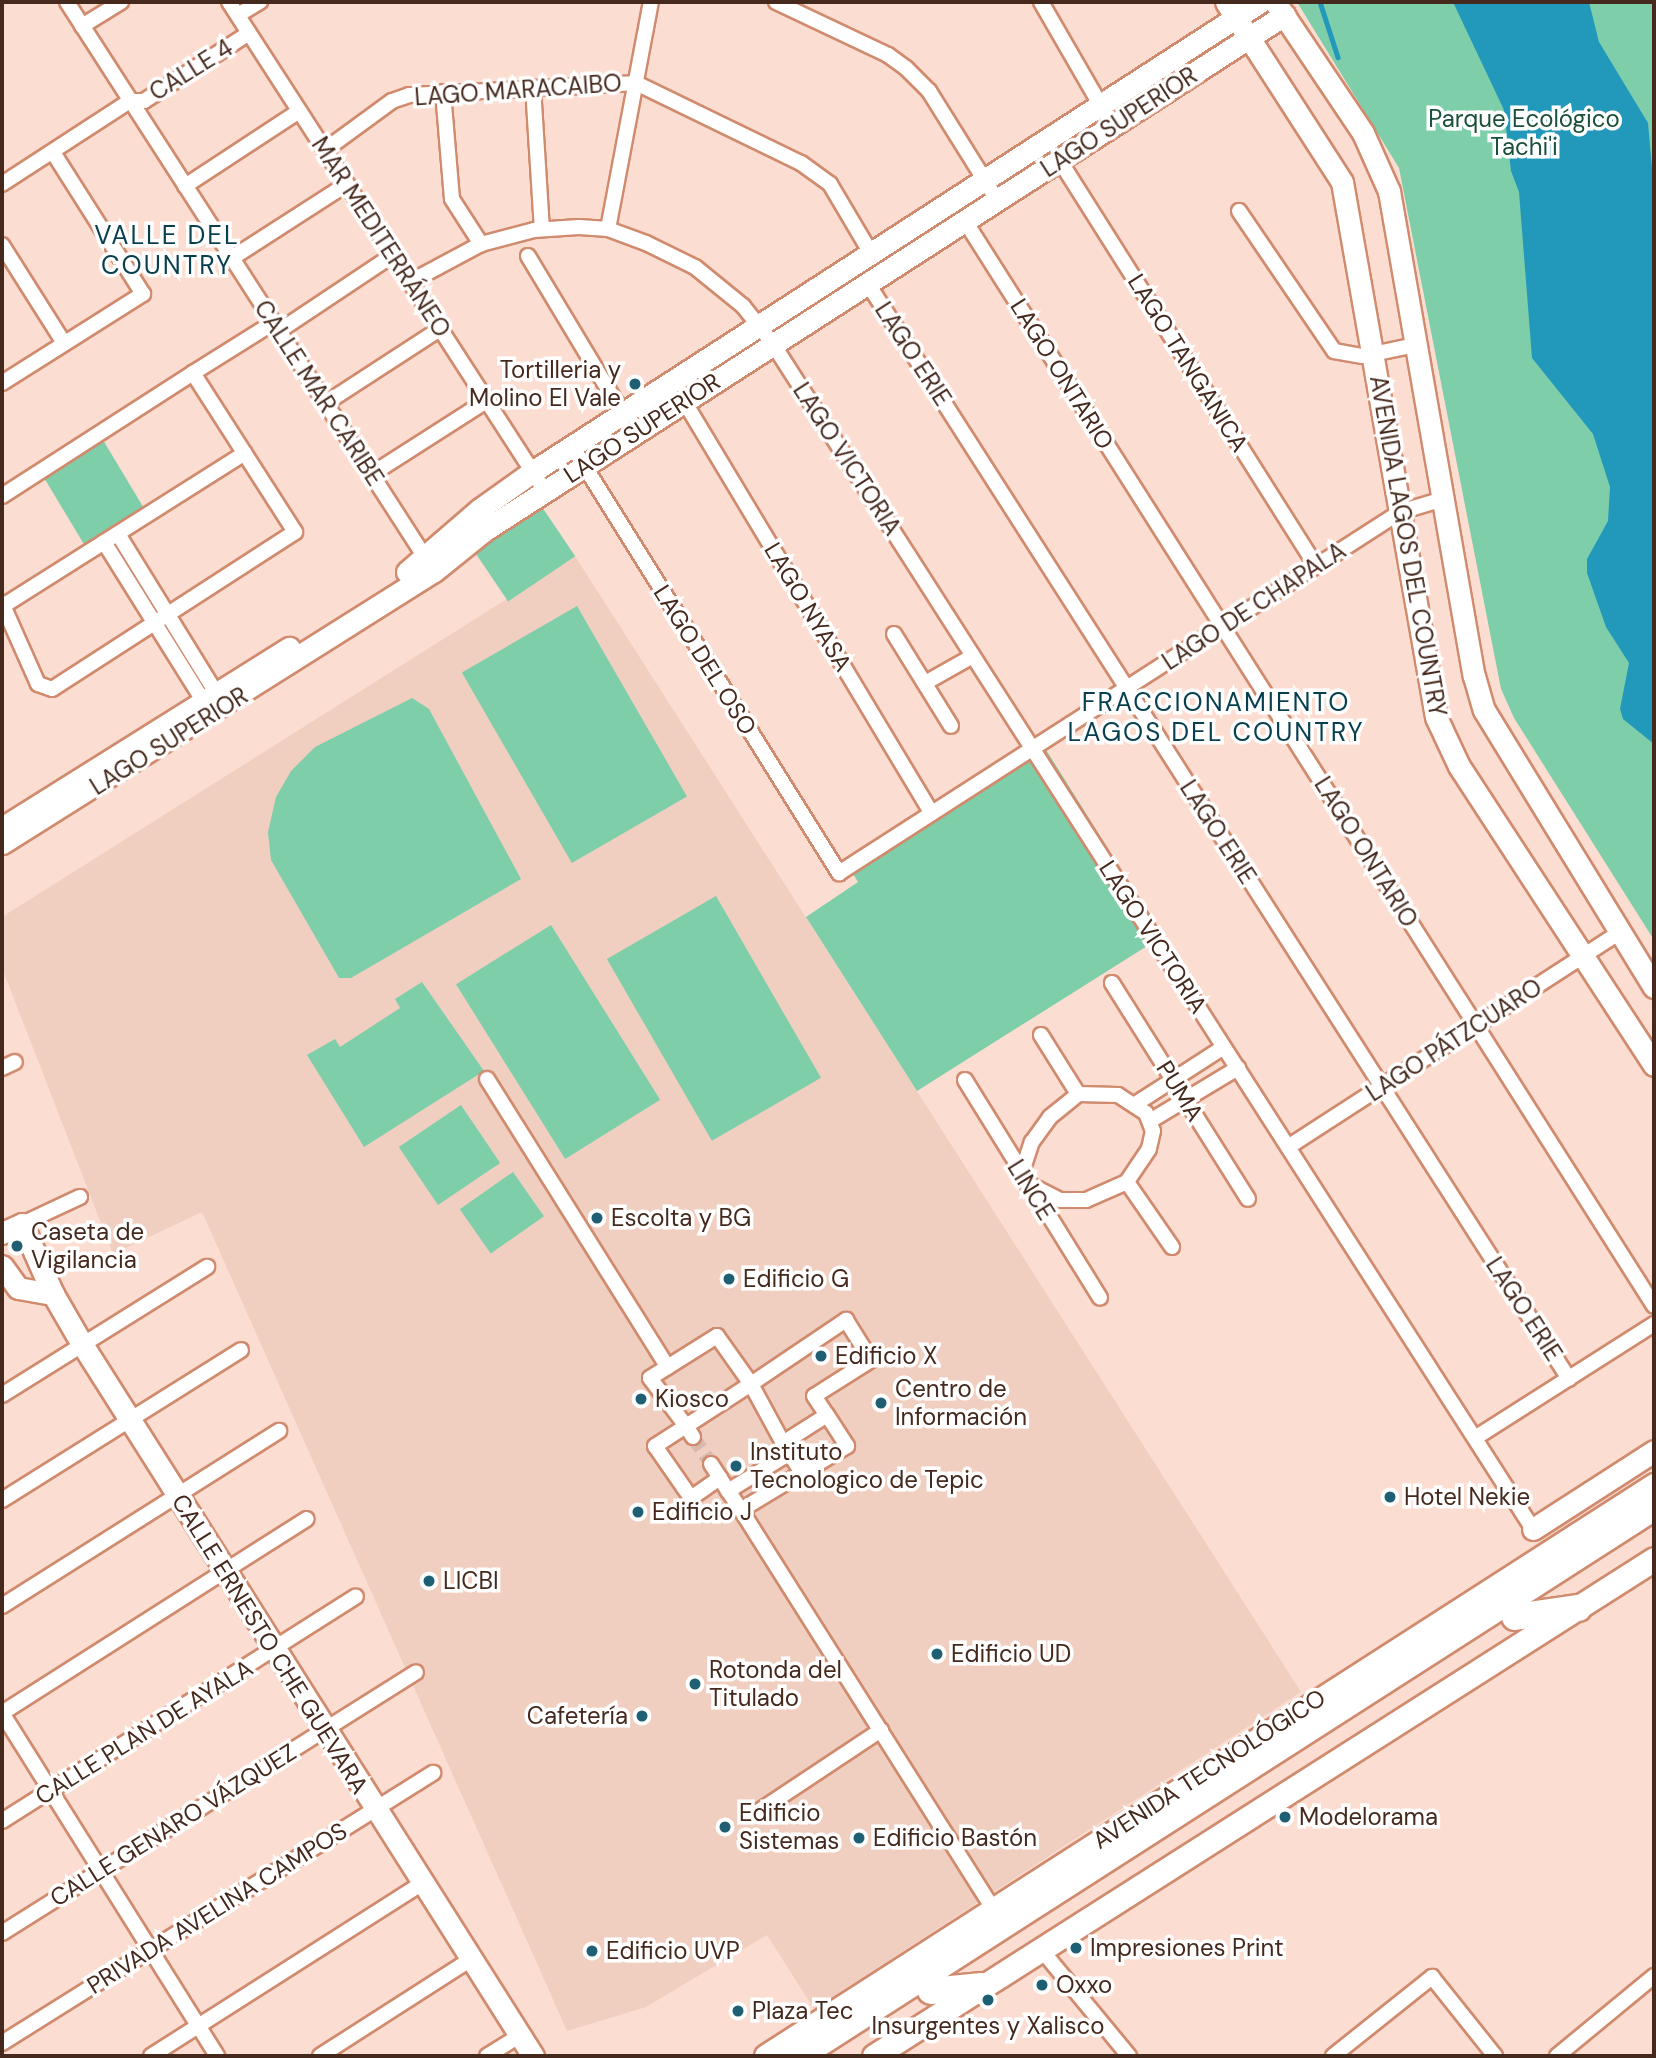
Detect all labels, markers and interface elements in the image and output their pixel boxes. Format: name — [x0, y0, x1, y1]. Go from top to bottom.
street label: CALLE 4 — [144, 33, 238, 107]
street label: LAGO SUPERIOR — [1035, 61, 1203, 183]
street label: LAGO MARACAIBO — [413, 68, 623, 112]
park label: Parque Ecológico Tachi'i — [1428, 105, 1620, 161]
street label: MAR MEDITERRÁNEO — [306, 132, 456, 342]
district label: VALLE DEL COUNTRY — [95, 220, 239, 282]
street label: LAGO TANGANICA — [1122, 269, 1254, 457]
street label: LAGO ONTARIO — [1004, 293, 1120, 455]
street label: CALLE MAR CARIBE — [248, 295, 390, 491]
street label: LAGO ERIE — [869, 297, 957, 411]
place label: Tortilleria y Molino El Vale — [469, 356, 621, 412]
street label: LAGO SUPERIOR — [558, 367, 726, 489]
street label: AVENIDA LAGOS DEL COUNTRY — [1364, 373, 1452, 719]
marker: Tortilleria y Molino El Vale — [627, 376, 643, 392]
street label: LAGO VICTORIA — [787, 377, 907, 541]
street label: LAGO DE CHAPALA — [1157, 536, 1351, 676]
street label: LAGO NYASA — [758, 537, 858, 677]
street label: LAGO DEL OSO — [647, 580, 763, 740]
street label: LAGO SUPERIOR — [85, 681, 253, 801]
district label: FRACCIONAMIENTO LAGOS DEL COUNTRY — [1070, 687, 1362, 748]
street label: LAGO ONTARIO — [1308, 771, 1424, 933]
street label: LAGO ERIE — [1174, 775, 1262, 889]
street label: LAGO VICTORIA — [1093, 855, 1213, 1019]
street label: LAGO PÁTZCUARO — [1361, 972, 1547, 1108]
street label: PUMA — [1150, 1055, 1210, 1127]
street label: LINCE — [1001, 1155, 1061, 1225]
place label: Escolta y BG — [611, 1204, 751, 1232]
marker: Escolta y BG — [589, 1210, 605, 1226]
place label: Caseta de Vigilancia — [31, 1218, 144, 1274]
marker: Caseta de Vigilancia — [9, 1238, 25, 1254]
street label: LAGO ERIE — [1480, 1252, 1568, 1366]
place label: Edificio G — [743, 1265, 849, 1293]
marker: Edificio G — [721, 1271, 737, 1287]
place label: Edificio X — [835, 1342, 937, 1370]
marker: Edificio X — [813, 1348, 829, 1364]
place label: Centro de Información — [895, 1375, 1027, 1431]
place label: Kiosco — [655, 1385, 729, 1413]
marker: Kiosco — [633, 1391, 649, 1407]
marker: Centro de Información — [873, 1395, 889, 1411]
place label: Instituto Tecnologico de Tepic — [750, 1438, 984, 1494]
marker: Instituto Tecnologico de Tepic — [728, 1458, 744, 1474]
place label: Hotel Nekie — [1404, 1483, 1530, 1511]
street label: CALLE ERNESTO CHE GUEVARA — [166, 1489, 374, 1799]
marker: Hotel Nekie — [1382, 1489, 1398, 1505]
place label: Edificio J — [652, 1498, 752, 1526]
marker: Edificio J — [630, 1504, 646, 1520]
place label: LICBI — [443, 1567, 499, 1595]
marker: LICBI — [421, 1573, 437, 1589]
place label: Edificio UD — [951, 1640, 1071, 1668]
marker: Edificio UD — [929, 1646, 945, 1662]
street label: CALLE PLAN DE AYALA — [30, 1653, 258, 1811]
place label: Rotonda del Titulado — [709, 1656, 842, 1712]
marker: Rotonda del Titulado — [687, 1676, 703, 1692]
street label: AVENIDA TECNOLÓGICO — [1087, 1683, 1331, 1855]
place label: Cafetería — [527, 1702, 628, 1730]
marker: Cafetería — [634, 1708, 650, 1724]
street label: CALLE GENARO VÁZQUEZ — [45, 1737, 301, 1913]
place label: Edificio Sistemas — [739, 1799, 839, 1855]
place label: Modelorama — [1299, 1803, 1438, 1831]
marker: Modelorama — [1277, 1809, 1293, 1825]
street label: PRIVADA AVELINA CAMPOS — [82, 1816, 352, 2000]
marker: Edificio Sistemas — [717, 1819, 733, 1835]
place label: Edificio Bastón — [873, 1824, 1037, 1852]
marker: Edificio Bastón — [851, 1830, 867, 1846]
place label: Impresiones Print — [1090, 1934, 1284, 1962]
place label: Edificio UVP — [606, 1937, 740, 1965]
marker: Impresiones Print — [1068, 1940, 1084, 1956]
marker: Edificio UVP — [584, 1943, 600, 1959]
place label: Oxxo — [1056, 1971, 1112, 1999]
marker: Oxxo — [1034, 1977, 1050, 1993]
marker: Insurgentes y Xalisco — [980, 1992, 996, 2008]
place label: Plaza Tec — [752, 1997, 853, 2025]
marker: Plaza Tec — [730, 2003, 746, 2019]
place label: Insurgentes y Xalisco — [871, 2012, 1105, 2040]

